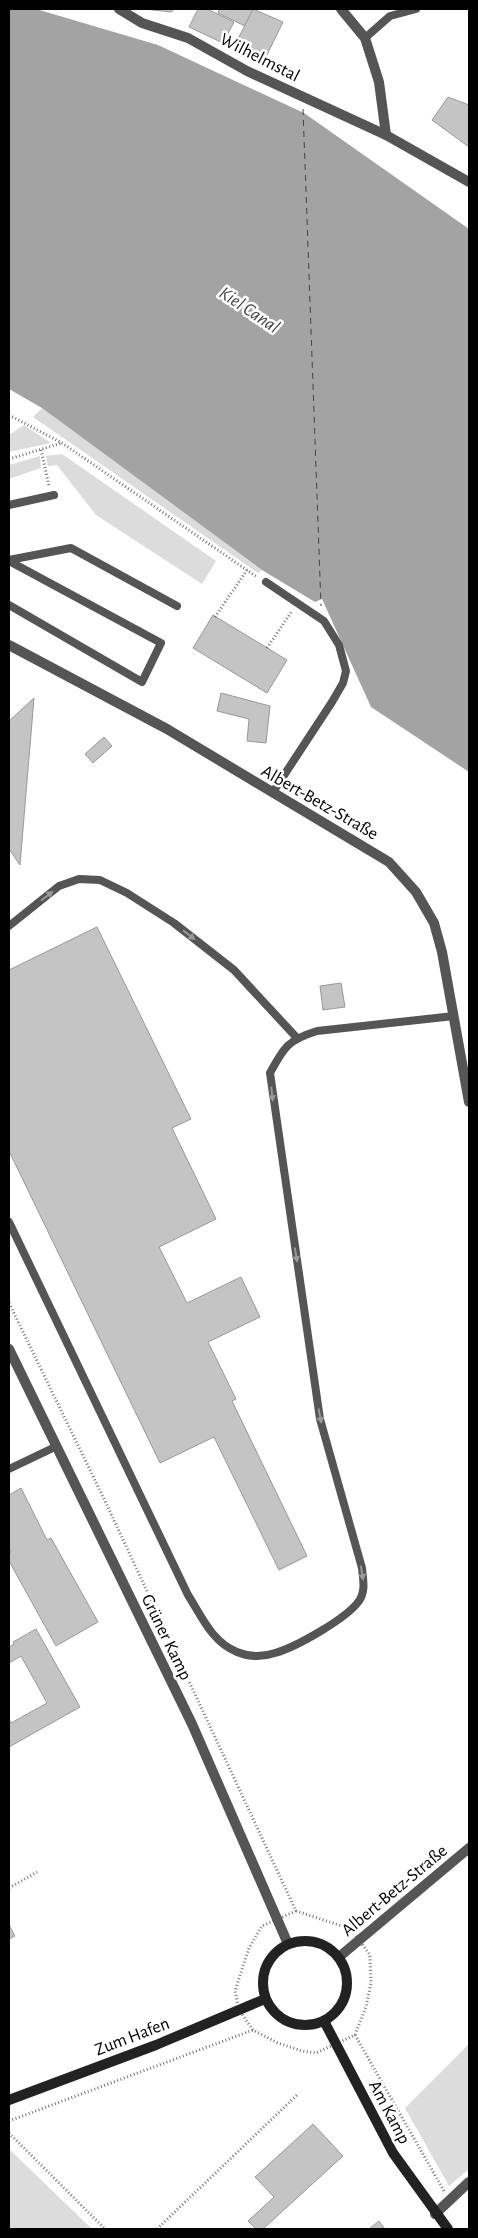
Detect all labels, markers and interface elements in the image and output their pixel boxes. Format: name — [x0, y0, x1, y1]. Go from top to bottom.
street label: Wilhelmstal — [217, 30, 302, 86]
water label: Kiel Canal — [216, 283, 283, 337]
street label: Albert-Betz-Straße — [258, 762, 381, 844]
one-way arrow — [40, 890, 53, 901]
one-way arrow — [182, 929, 195, 940]
one-way arrow — [268, 1087, 276, 1103]
one-way arrow — [292, 1248, 300, 1264]
one-way arrow — [316, 1408, 324, 1423]
one-way arrow — [358, 1565, 366, 1581]
street label: Grüner Kamp — [138, 1592, 195, 1683]
street label: Albert-Betz-Straße — [338, 1842, 451, 1940]
street label: Zum Hafen — [93, 2014, 172, 2059]
street label: Am Kamp — [365, 2078, 413, 2147]

